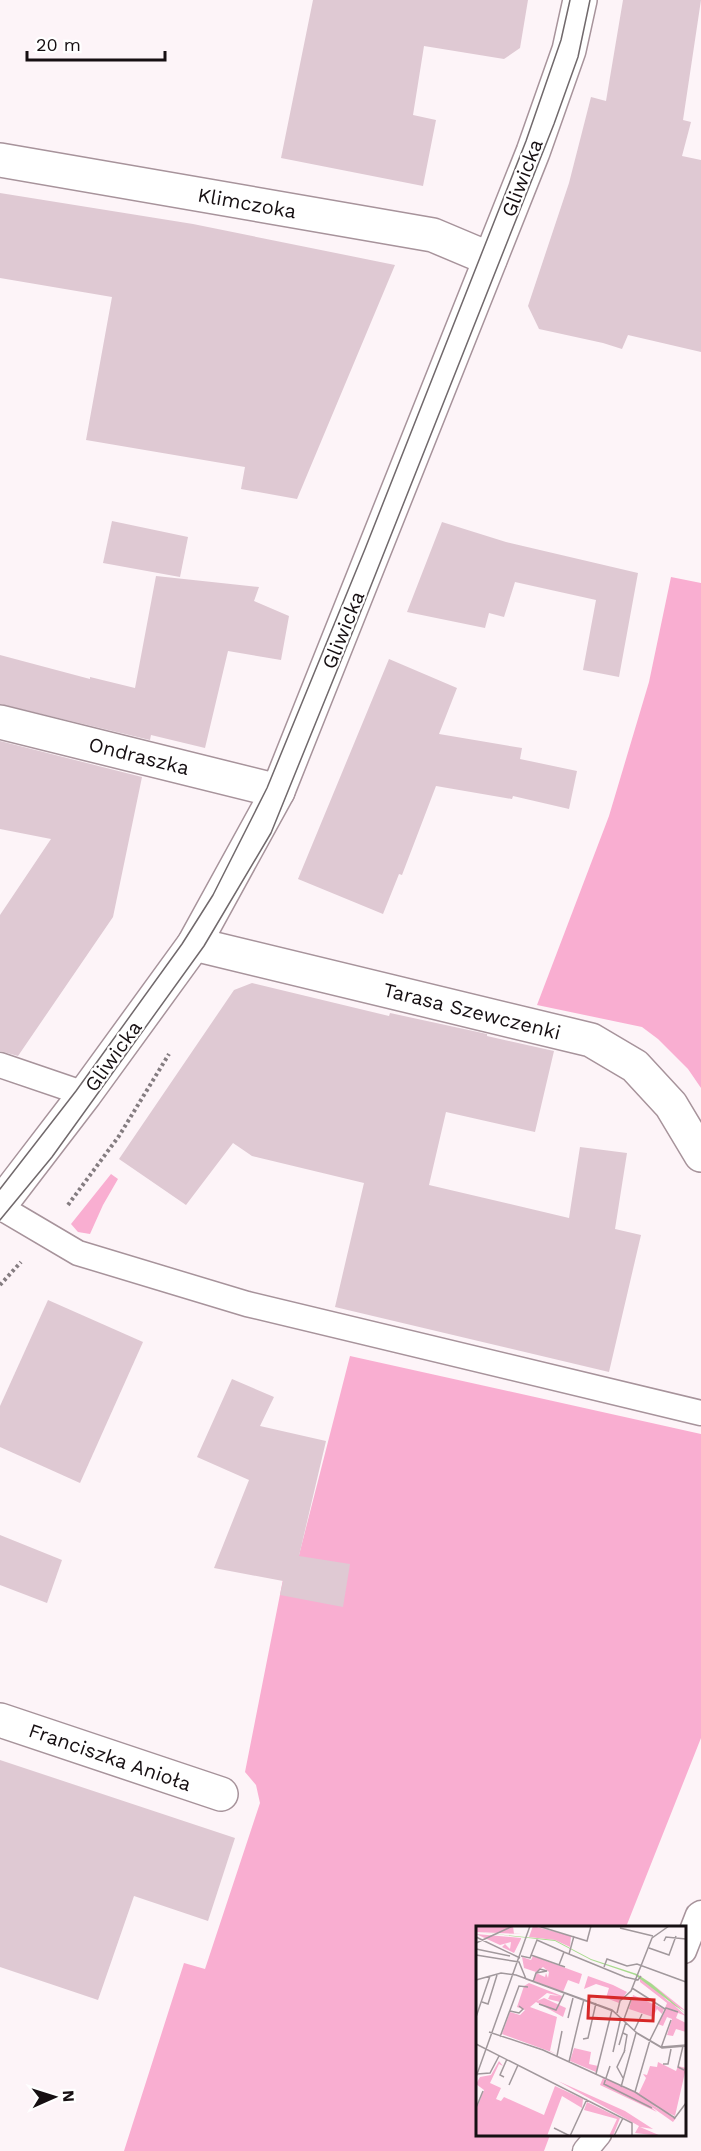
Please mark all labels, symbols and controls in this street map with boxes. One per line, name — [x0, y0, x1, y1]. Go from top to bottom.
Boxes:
scale bar — [27, 24, 165, 62]
text: 20 m — [36, 34, 81, 55]
street label: Gliwicka — [496, 136, 548, 220]
street label: Klimczoka — [196, 183, 298, 223]
street label: Gliwicka — [317, 588, 369, 672]
street label: Ondraszka — [86, 732, 192, 780]
street label: Tarasa Szewczenki — [381, 977, 563, 1045]
street label: Gliwicka — [79, 1016, 147, 1096]
street label: Franciszka Anioła — [26, 1718, 194, 1796]
inset map — [476, 1926, 686, 2136]
north arrow — [24, 2067, 84, 2127]
text: N — [59, 2090, 78, 2103]

